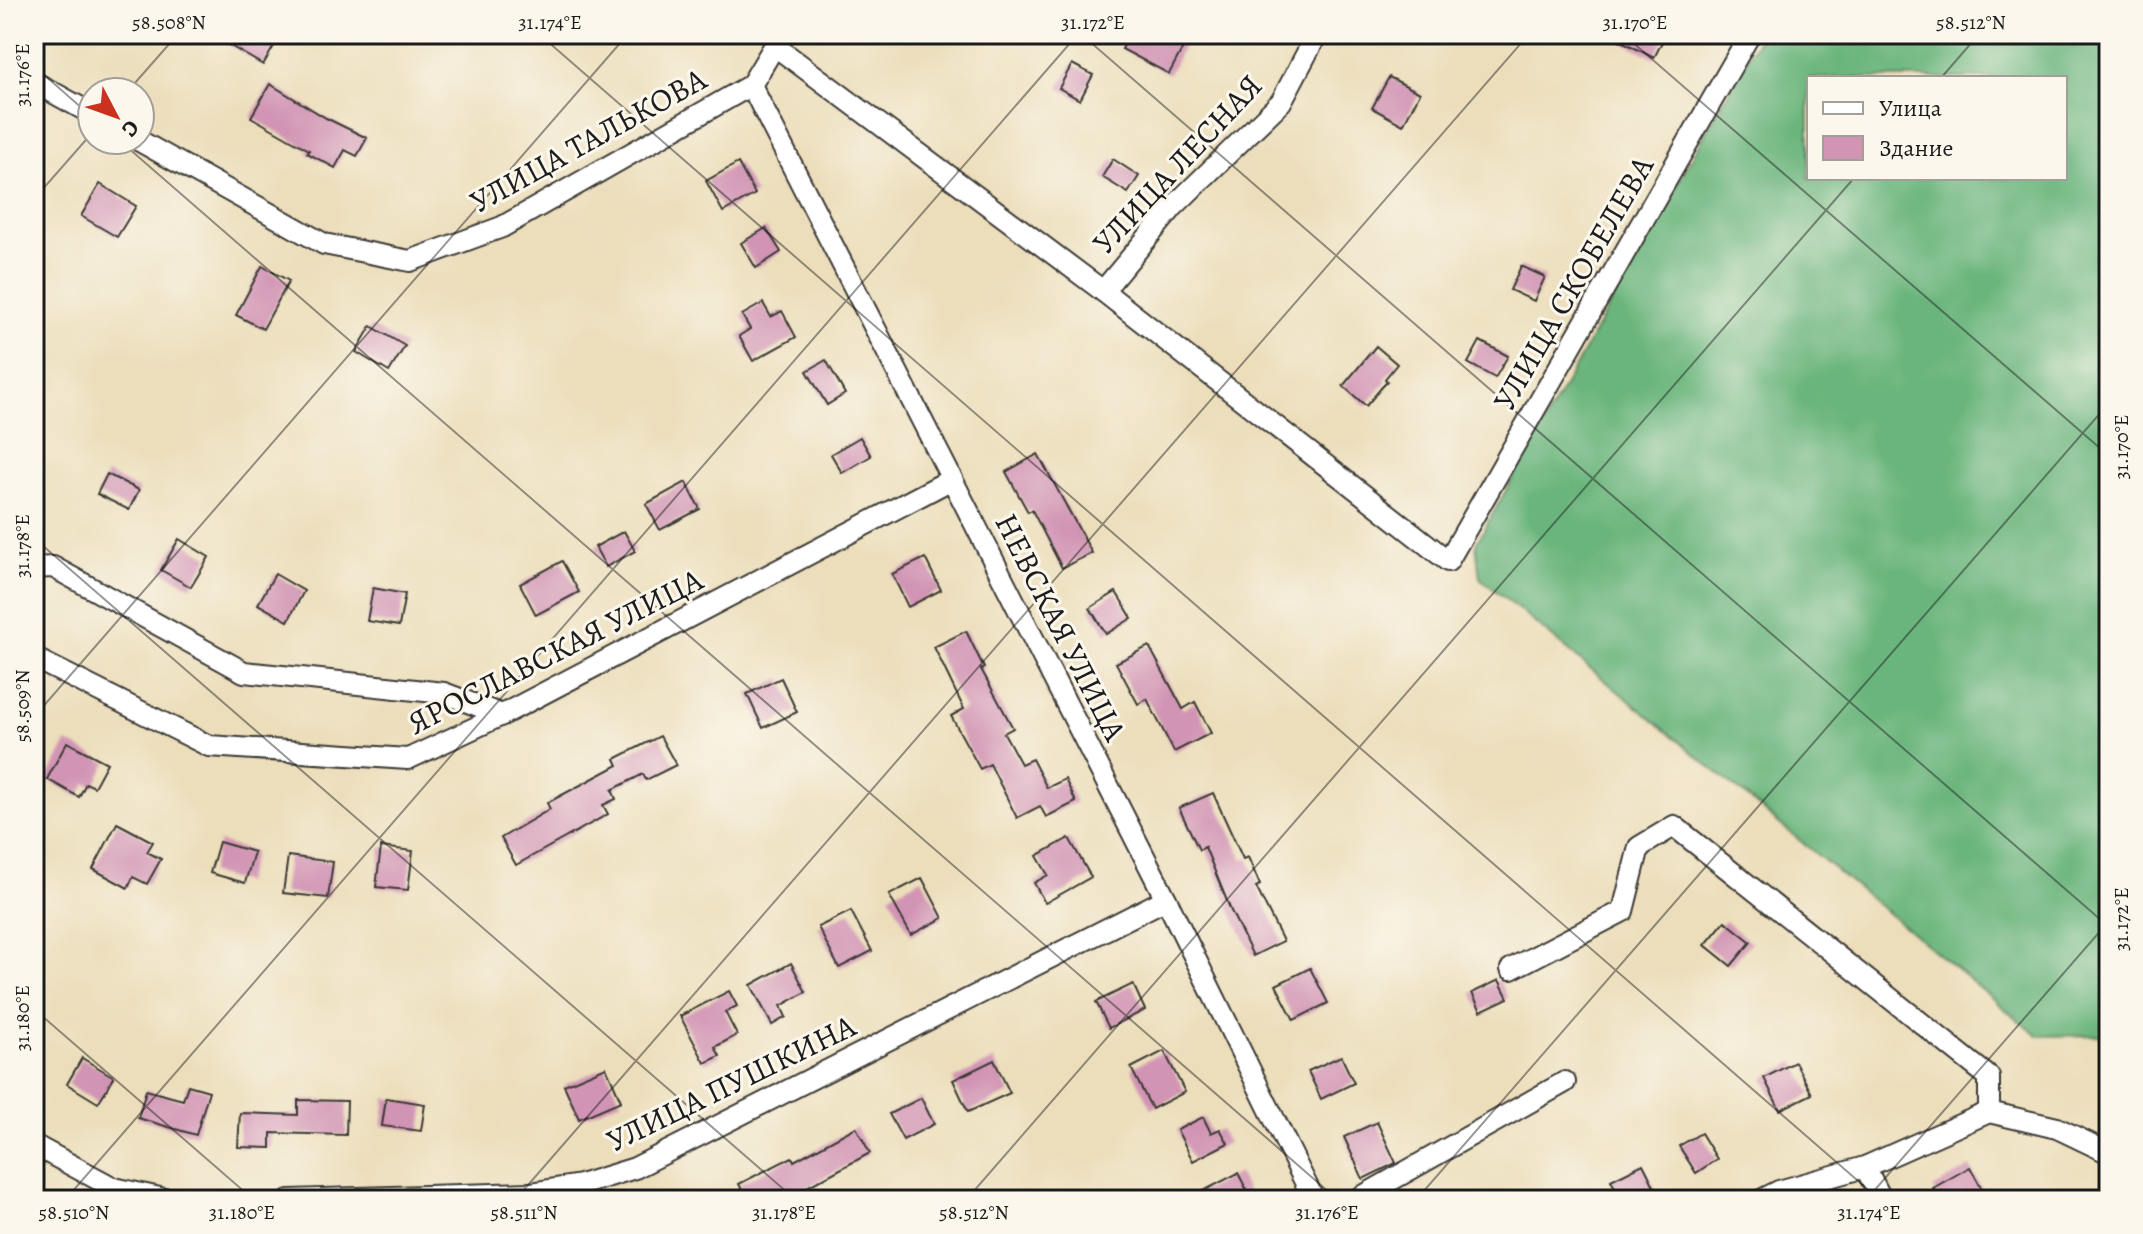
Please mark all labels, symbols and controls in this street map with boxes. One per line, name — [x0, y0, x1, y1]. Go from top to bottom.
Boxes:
text: 58.508°N — [132, 9, 206, 36]
text: 31.174°E — [518, 9, 582, 36]
text: 31.172°E — [1061, 9, 1125, 36]
text: 31.170°E — [1602, 9, 1668, 36]
text: 58.512°N — [1936, 9, 2006, 36]
text: 31.176°E — [9, 43, 36, 107]
street label: УЛИЦА ТАЛЬКОВА — [462, 56, 715, 223]
street label: УЛИЦА ЛЕСНАЯ — [1082, 64, 1272, 264]
north arrow — [76, 76, 156, 156]
legend — [1807, 76, 2067, 180]
text: Улица — [1879, 92, 1942, 124]
text: С — [115, 114, 146, 143]
text: Здание — [1879, 132, 1954, 164]
street label: УЛИЦА СКОБЕЛЕВА — [1482, 146, 1665, 418]
text: 31.170°E — [2108, 414, 2135, 480]
street label: НЕВСКАЯ УЛИЦА — [985, 505, 1138, 750]
text: 31.178°E — [9, 514, 36, 578]
street label: ЯРОСЛАВСКАЯ УЛИЦА — [400, 557, 711, 745]
text: 58.509°N — [9, 669, 36, 743]
text: 31.172°E — [2108, 887, 2135, 951]
text: 31.180°E — [9, 985, 36, 1051]
street label: УЛИЦА ПУШКИНА — [599, 1003, 864, 1162]
text: 58.510°N — [39, 1199, 109, 1226]
text: 31.180°E — [209, 1199, 275, 1226]
text: 58.511°N — [490, 1199, 558, 1226]
text: 31.178°E — [752, 1199, 816, 1226]
text: 58.512°N — [939, 1199, 1009, 1226]
text: 31.176°E — [1295, 1199, 1359, 1226]
text: 31.174°E — [1837, 1199, 1901, 1226]

